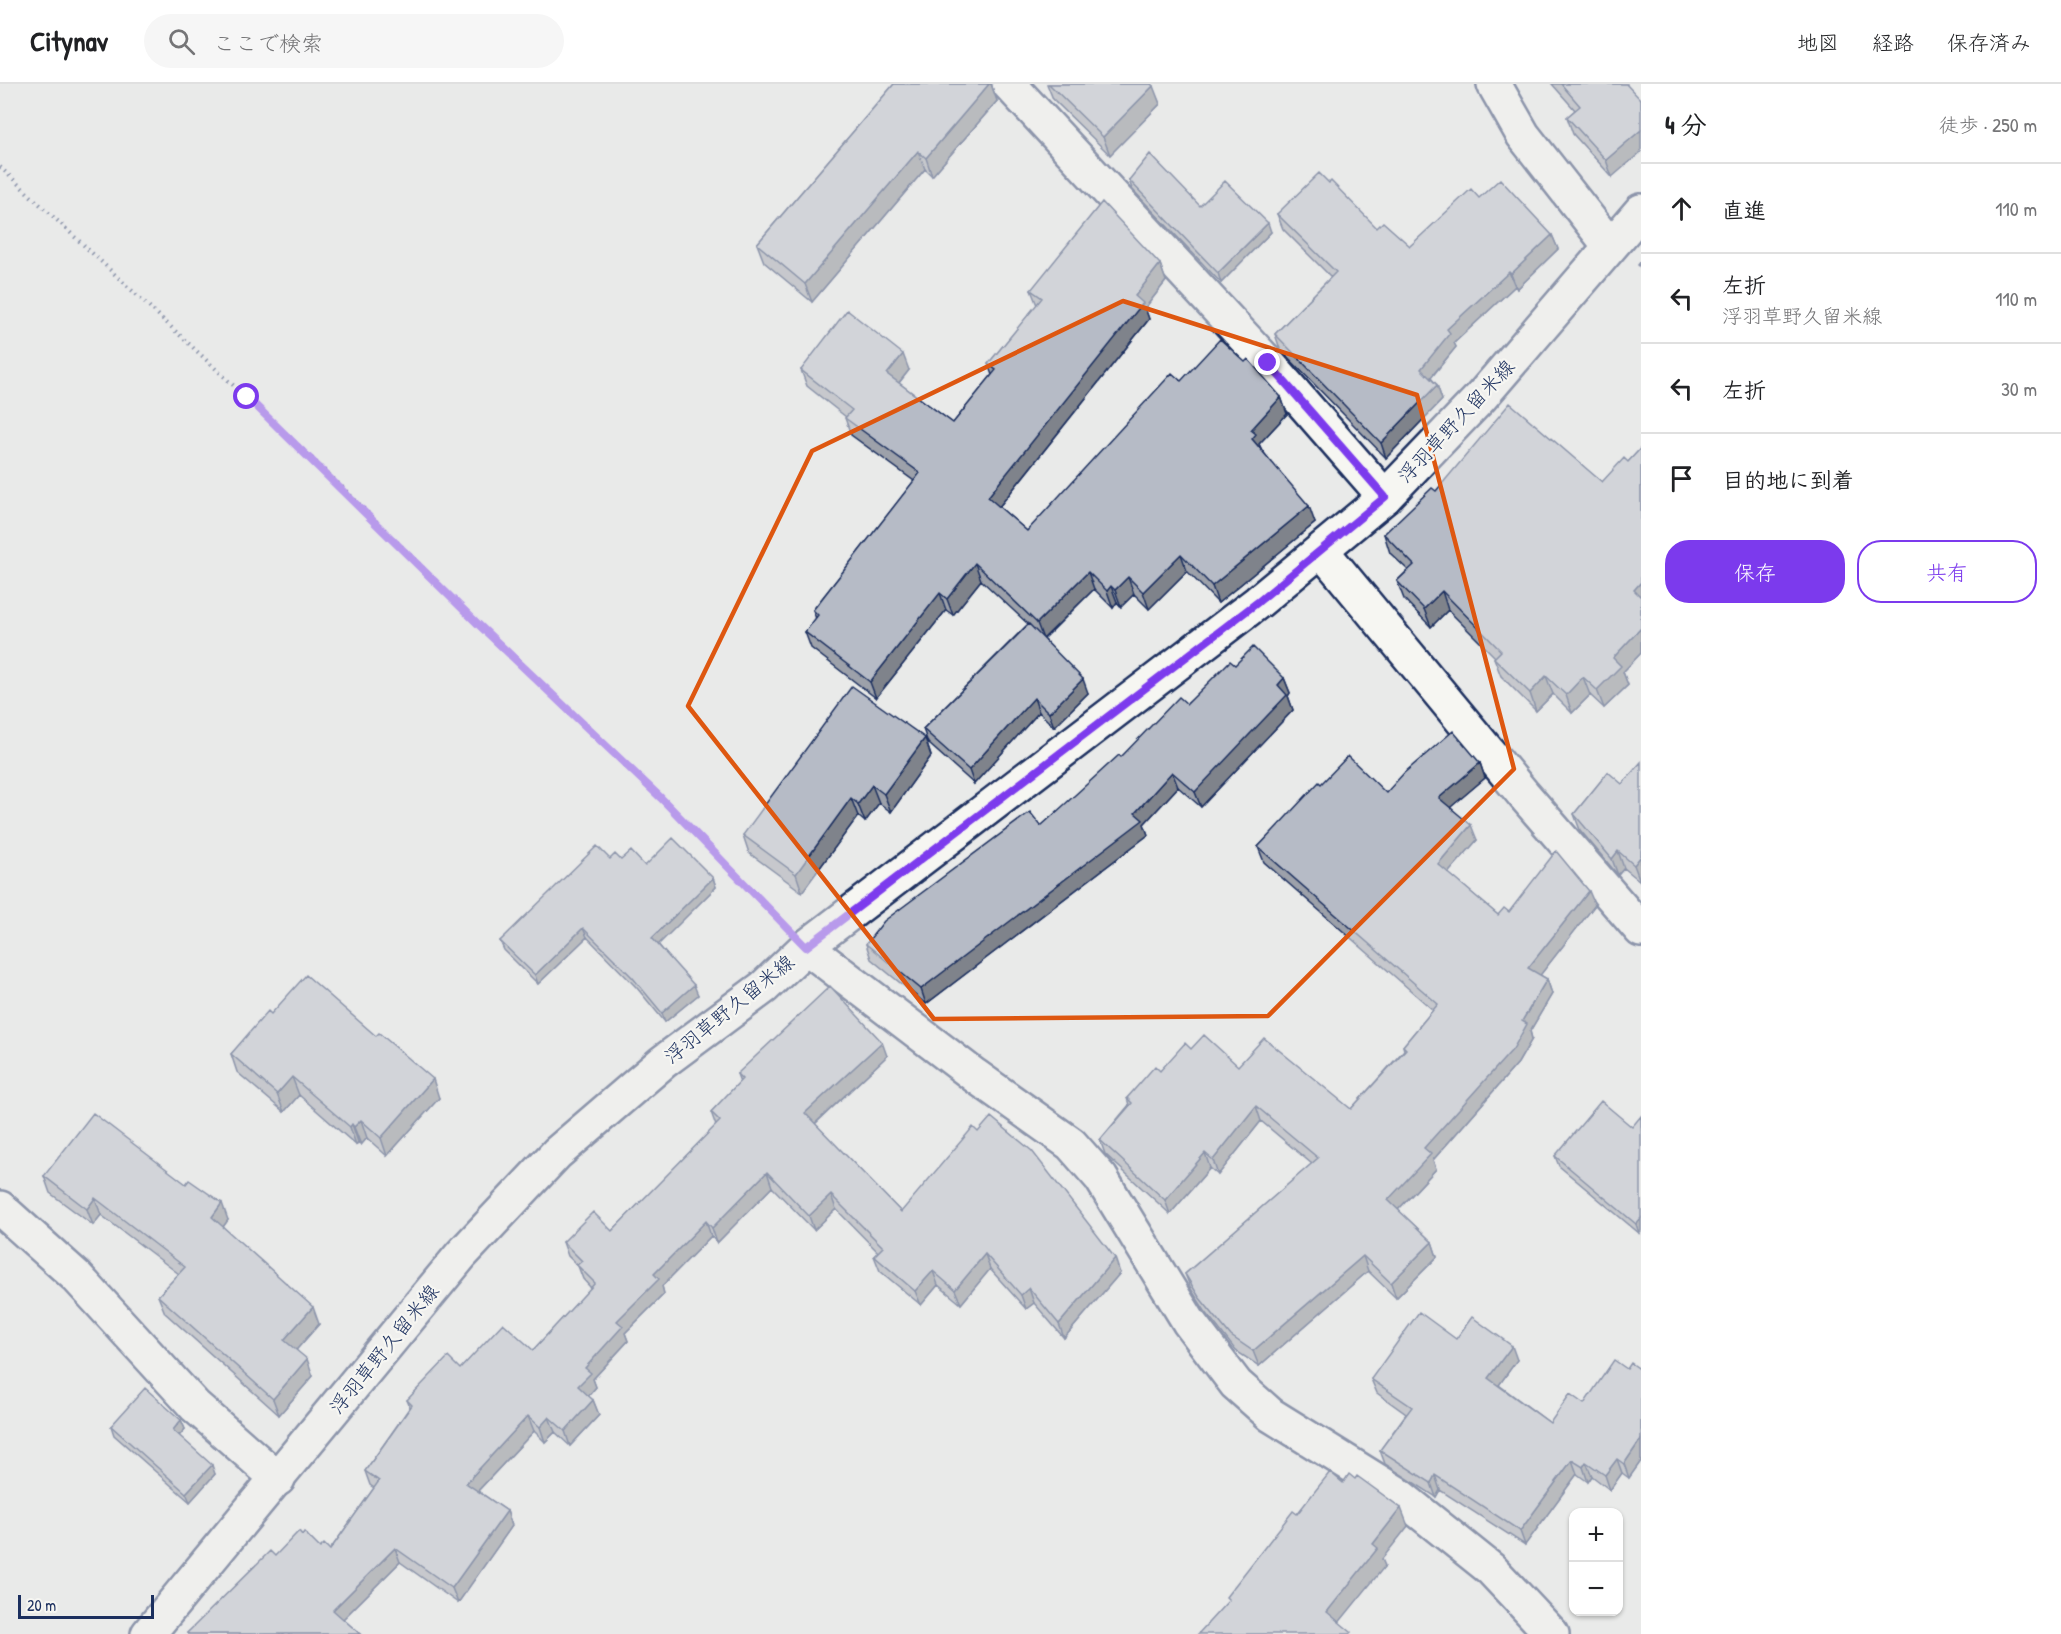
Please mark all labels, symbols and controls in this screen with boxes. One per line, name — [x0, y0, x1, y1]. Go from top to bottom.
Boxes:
search box — [144, 14, 564, 68]
text: Citynav — [30, 22, 108, 60]
icon: search — [165, 25, 198, 58]
text: ここで検索 — [213, 28, 323, 58]
text: 地図 — [1797, 28, 1839, 57]
text: 経路 — [1872, 28, 1914, 57]
text: 保存済み — [1947, 28, 2031, 57]
text: 4 分 — [1665, 107, 1707, 142]
text: 徒歩 · 250 m — [1939, 111, 2037, 138]
icon: ahead — [1665, 192, 1698, 225]
text: 直進 — [1722, 195, 1766, 225]
text: 110 m — [1995, 195, 2037, 222]
text: 左折 — [1722, 270, 1766, 300]
icon: left — [1665, 282, 1698, 315]
text: 110 m — [1995, 285, 2037, 312]
text: 浮羽草野久留米線 — [1722, 302, 1882, 329]
route end — [1254, 349, 1280, 375]
street label: 浮羽草野久留米線 — [1391, 353, 1520, 488]
icon: left — [1665, 372, 1698, 405]
text: 左折 — [1722, 375, 1766, 405]
text: 30 m — [2001, 375, 2037, 402]
route start — [233, 383, 259, 409]
icon: arrive — [1665, 462, 1698, 495]
text: 目的地に到着 — [1722, 465, 1854, 495]
button: 保存 — [1665, 540, 1845, 603]
button: 共有 — [1857, 540, 2037, 603]
street label: 浮羽草野久留米線 — [658, 948, 799, 1069]
street label: 浮羽草野久留米線 — [323, 1278, 444, 1419]
map controls — [1569, 1508, 1623, 1616]
button: + — [1569, 1508, 1623, 1562]
button: − — [1569, 1562, 1623, 1616]
scale bar — [18, 1592, 154, 1620]
text: 20 m — [27, 1594, 56, 1616]

